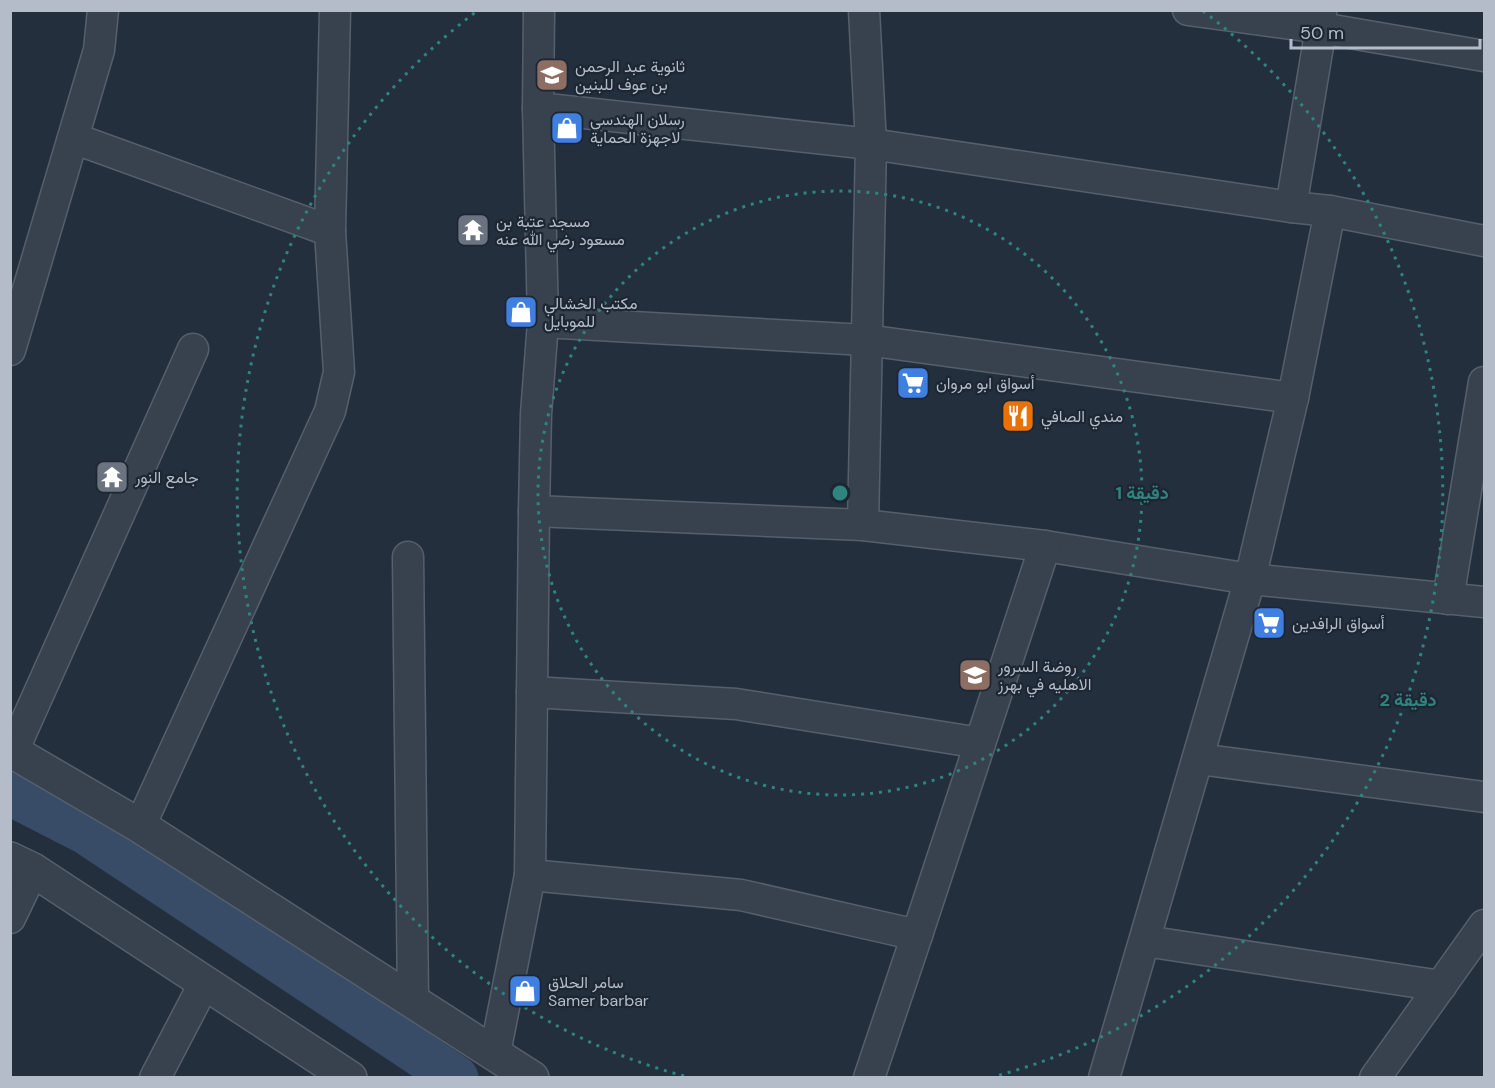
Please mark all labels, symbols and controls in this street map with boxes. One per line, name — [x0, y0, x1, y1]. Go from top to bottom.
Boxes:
scale bar — [1291, 12, 1480, 50]
text: 50 m — [1300, 21, 1344, 45]
place label: ثانوية عبد الرحمن بن عوف للبنين — [575, 56, 685, 95]
school or university icon: ثانوية عبد الرحمن بن عوف للبنين — [534, 57, 570, 93]
place label: رسلان الهندسي لاجهزة الحماية — [590, 109, 685, 148]
shop icon: رسلان الهندسي لاجهزة الحماية — [549, 110, 585, 146]
place label: مسجد عتبة بن مسعود رضي الله عنه — [496, 211, 625, 253]
temple icon: مسجد عتبة بن مسعود رضي الله عنه — [455, 212, 491, 248]
place label: مكتب الخشالي للموبايل — [544, 293, 637, 332]
shop icon: مكتب الخشالي للموبايل — [503, 294, 539, 330]
supermarket icon: أسواق ابو مروان — [895, 365, 931, 401]
place label: أسواق ابو مروان — [936, 373, 1035, 394]
restaurant icon: مندي الصافي — [1000, 398, 1036, 434]
place label: مندي الصافي — [1041, 406, 1123, 430]
temple icon: جامع النور — [94, 459, 130, 495]
place label: جامع النور — [134, 467, 199, 489]
text: 1 دقيقة — [1115, 481, 1169, 505]
centre of rings — [830, 483, 850, 503]
supermarket icon: أسواق الرافدين — [1251, 605, 1287, 641]
place label: أسواق الرافدين — [1292, 613, 1385, 634]
place label: روضة السرور الاهليه في بهرز — [997, 656, 1091, 698]
school or university icon: روضة السرور الاهليه في بهرز — [957, 657, 993, 693]
text: 2 دقيقة — [1379, 688, 1437, 712]
place label: سامر الحلاق Samer barbar — [548, 972, 649, 1011]
shop icon: سامر الحلاق Samer barbar — [507, 973, 543, 1009]

